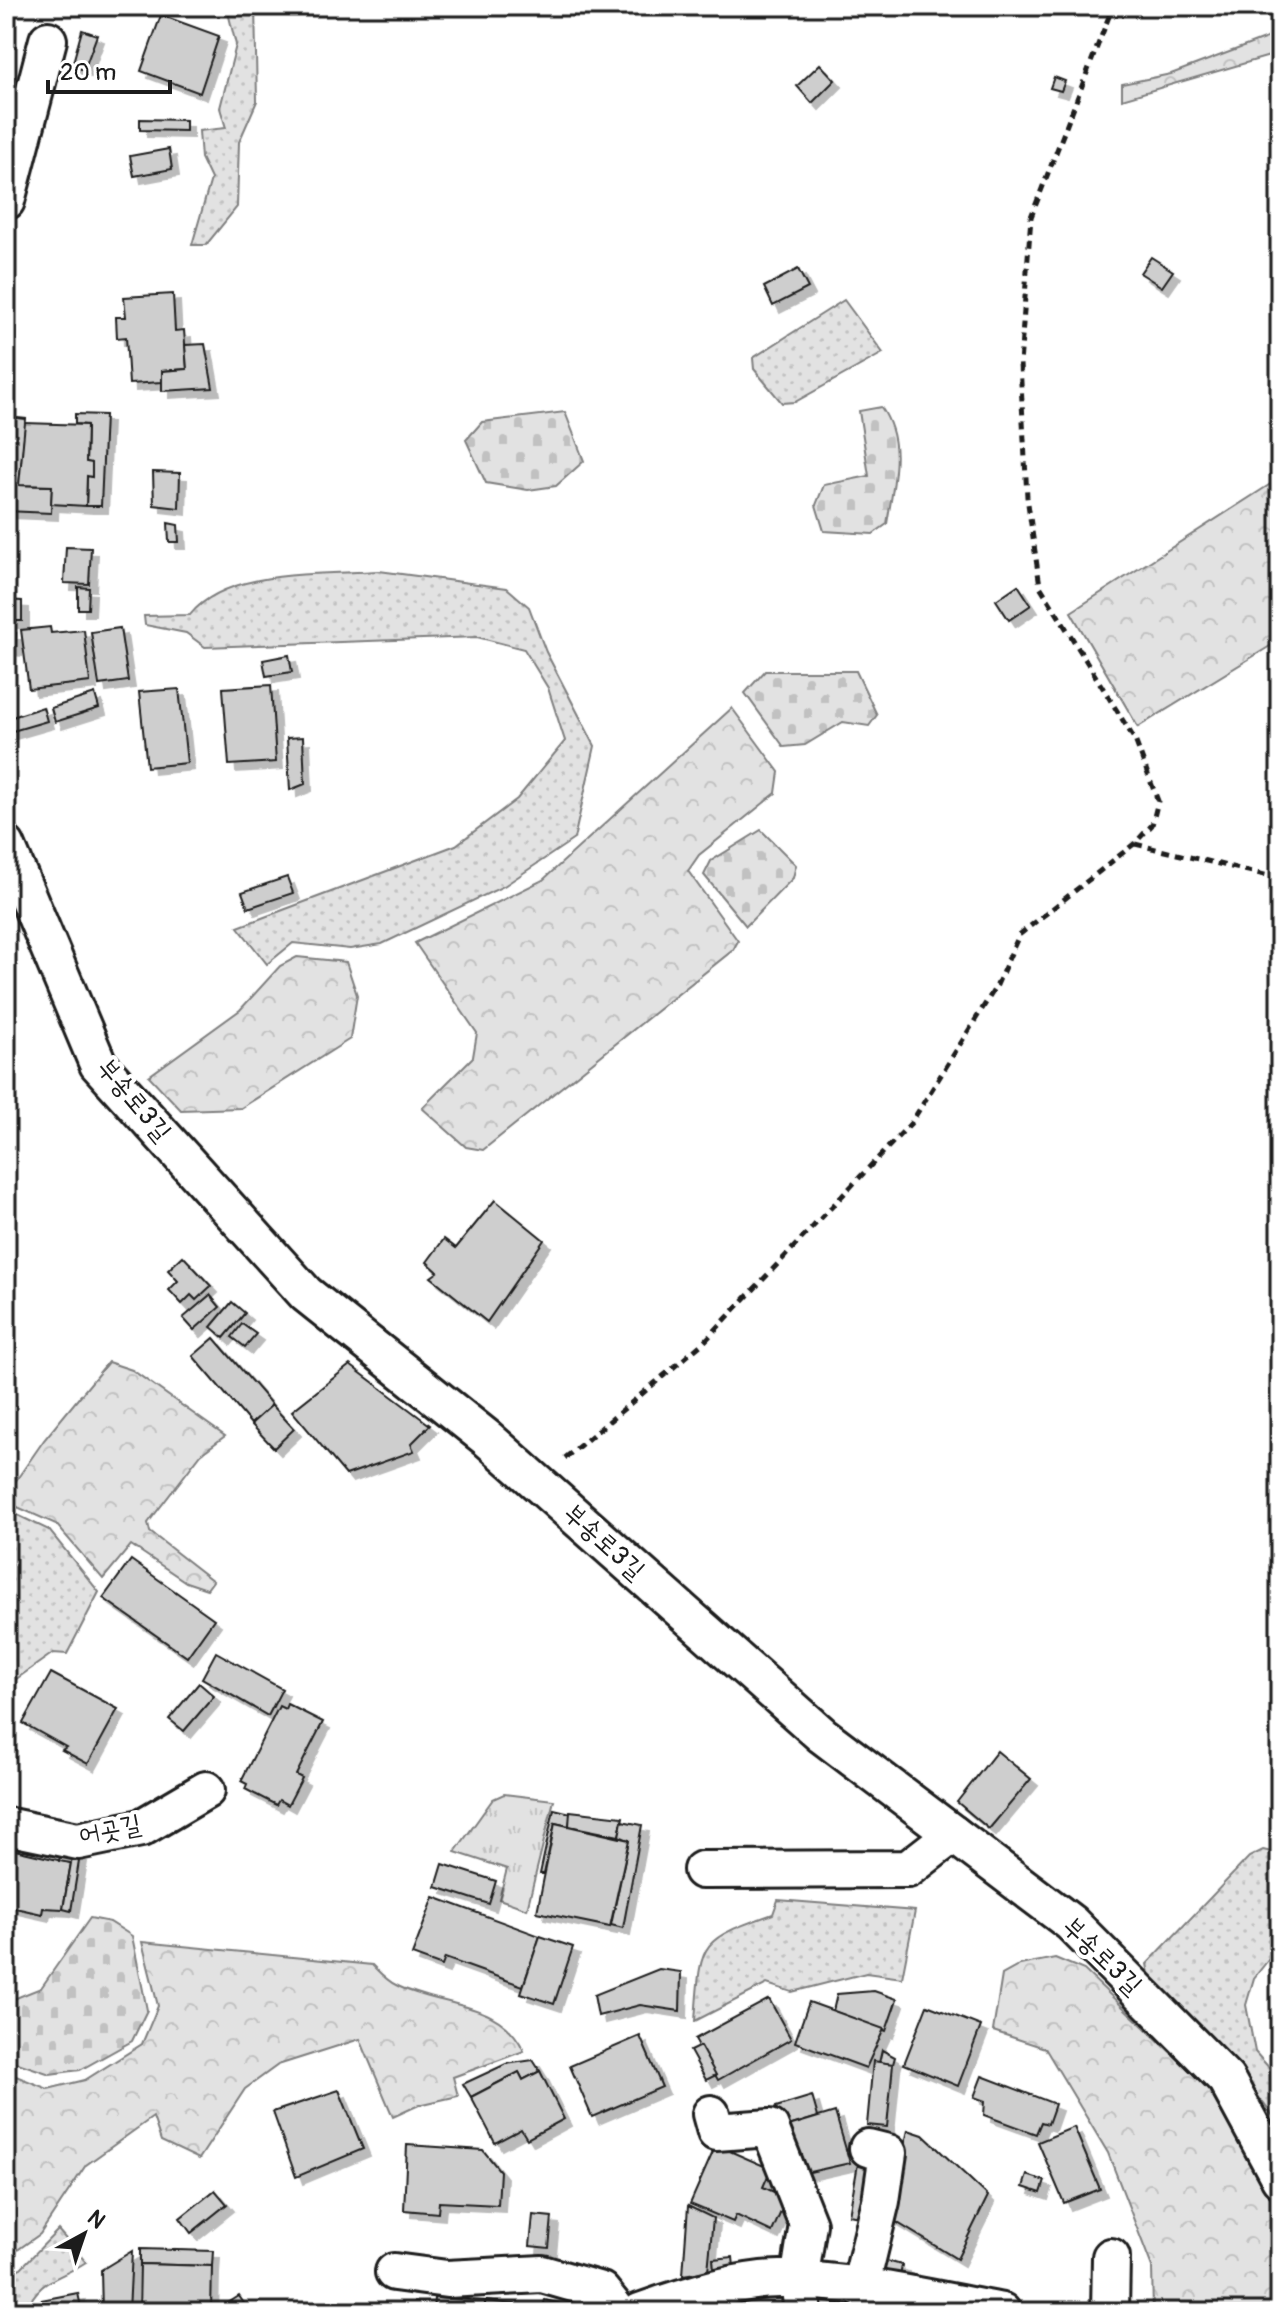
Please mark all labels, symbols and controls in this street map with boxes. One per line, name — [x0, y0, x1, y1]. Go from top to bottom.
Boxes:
scale bar — [48, 44, 170, 94]
text: 20 m — [60, 58, 116, 87]
street label: 부송로3길 — [90, 1052, 178, 1148]
street label: 부송로3길 — [557, 1497, 651, 1587]
street label: 어곳길 — [76, 1808, 144, 1852]
street label: 부송로3길 — [1056, 1910, 1148, 2002]
north arrow — [44, 2194, 124, 2274]
text: N — [82, 2204, 111, 2235]

